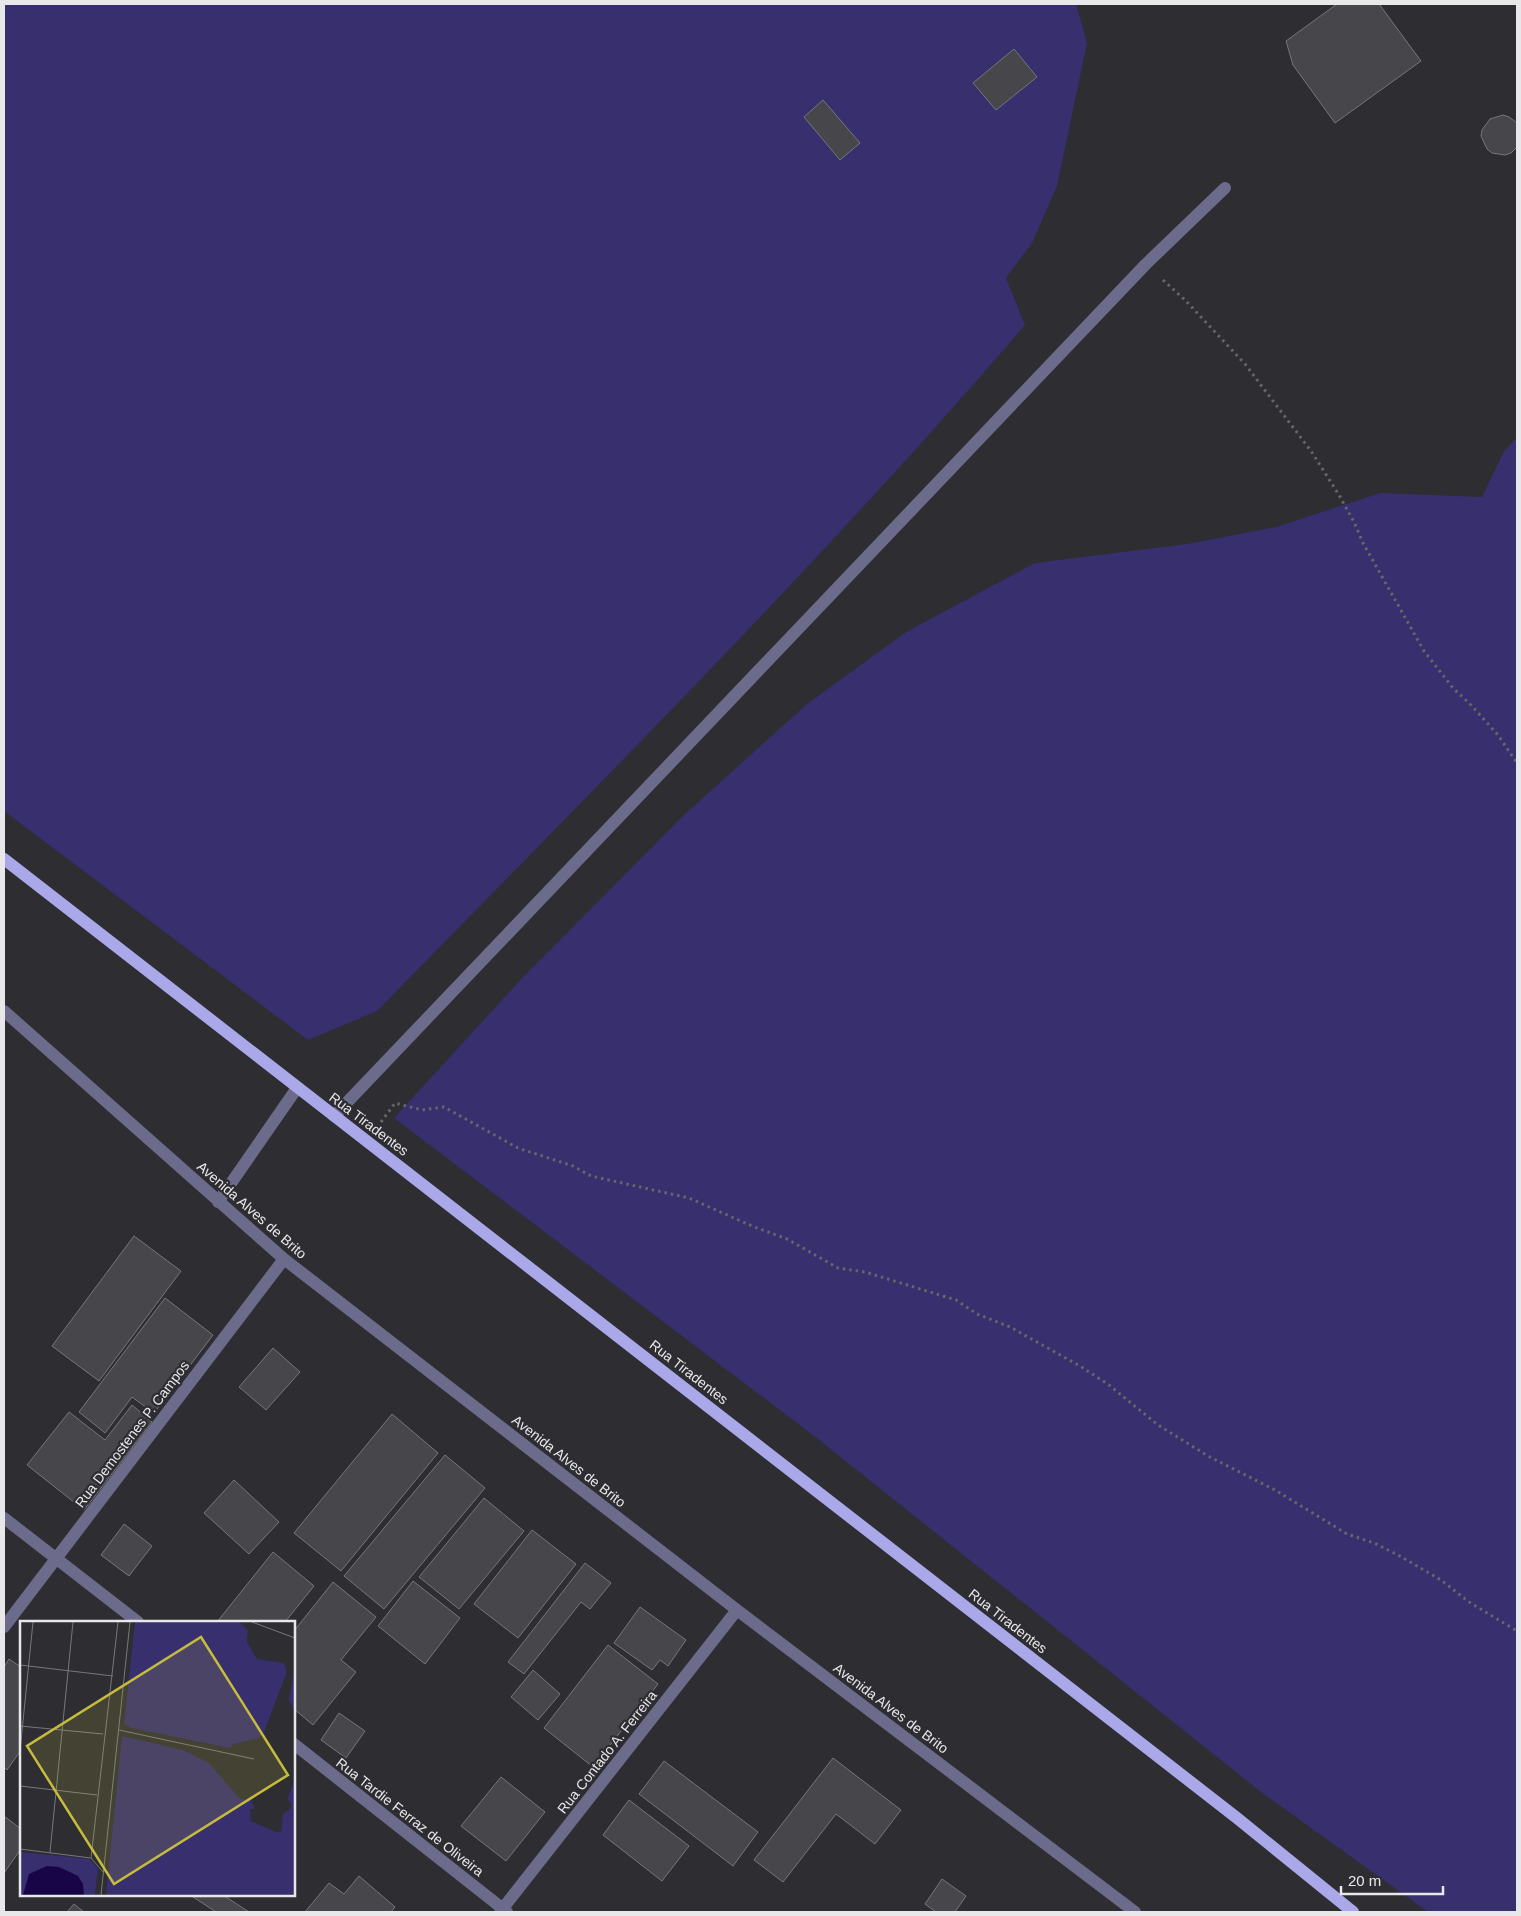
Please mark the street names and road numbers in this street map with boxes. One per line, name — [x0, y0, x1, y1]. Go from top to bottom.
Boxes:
street label: Rua Tiradentes — [326, 1089, 412, 1159]
street label: Avenida Alves de Brito — [194, 1158, 310, 1262]
street label: Rua Tiradentes — [647, 1336, 731, 1408]
street label: Rua Demostenes P. Campos — [72, 1358, 192, 1510]
street label: Avenida Alves de Brito — [509, 1412, 629, 1510]
street label: Rua Tiradentes — [966, 1585, 1050, 1657]
street label: Avenida Alves de Brito — [830, 1660, 952, 1757]
street label: Rua Contado A. Ferreira — [554, 1687, 660, 1817]
street label: Rua Tardie Ferraz de Oliveira — [333, 1754, 487, 1880]

